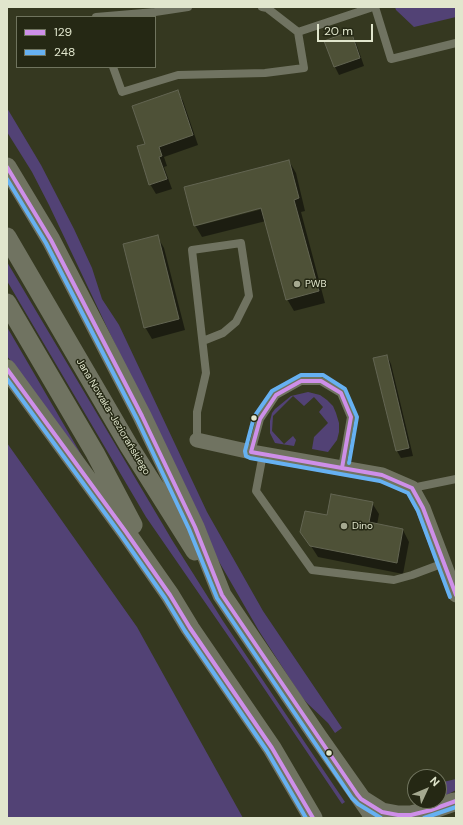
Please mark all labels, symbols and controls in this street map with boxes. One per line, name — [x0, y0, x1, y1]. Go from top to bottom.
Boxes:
legend — [16, 16, 156, 68]
scale bar — [319, 16, 375, 42]
text: 20 m — [324, 23, 353, 39]
text: 129 — [54, 24, 72, 40]
text: 248 — [54, 44, 75, 60]
place label: PWB — [305, 278, 327, 290]
marker: PWB — [292, 279, 302, 289]
street label: Jana Nowaka-Jeziorańskiego — [73, 357, 153, 477]
unlabelled marker — [249, 413, 259, 423]
place label: Dino — [352, 520, 373, 532]
marker: Dino — [339, 521, 349, 531]
unlabelled marker — [324, 748, 334, 758]
north arrow — [407, 769, 447, 809]
text: N — [427, 774, 443, 789]

